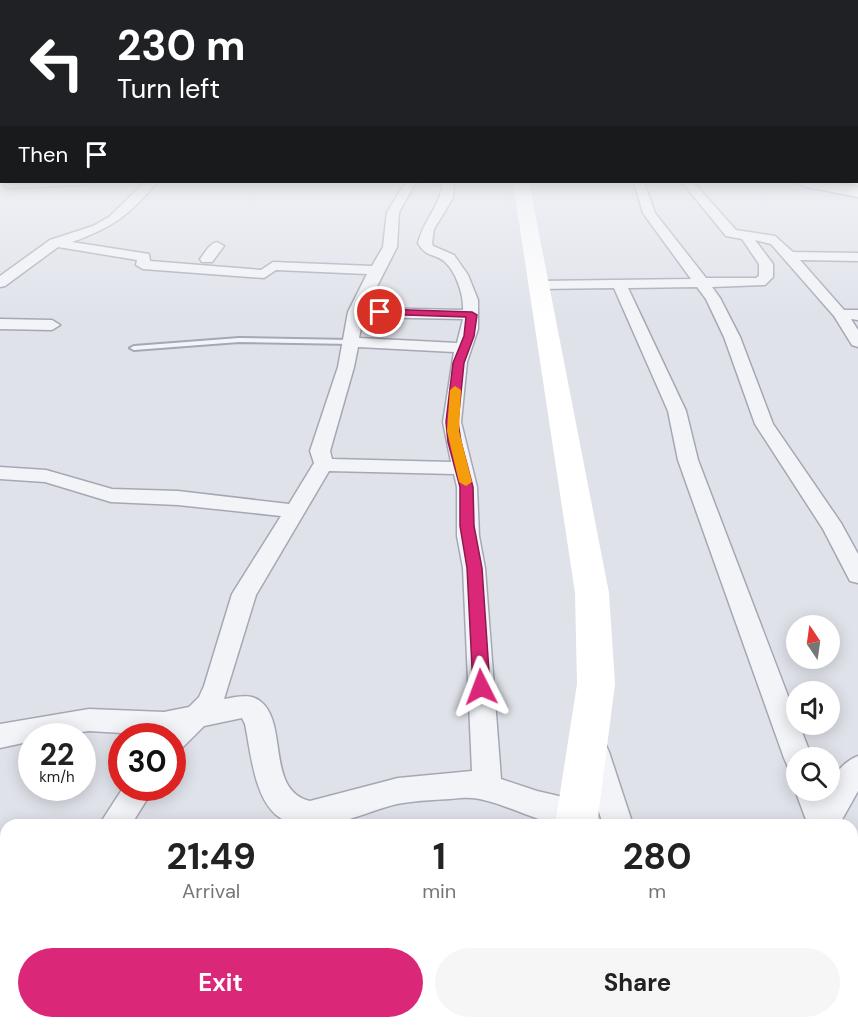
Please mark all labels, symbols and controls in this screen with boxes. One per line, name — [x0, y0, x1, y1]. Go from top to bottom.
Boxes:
text: 230 m — [117, 18, 246, 73]
icon: left — [18, 24, 96, 102]
text: Turn left — [117, 71, 220, 106]
icon: arrive — [80, 138, 113, 171]
text: Then — [18, 140, 68, 169]
pin — [354, 286, 405, 337]
icon: arrive — [363, 295, 396, 328]
north arrow — [786, 615, 840, 669]
map controls — [786, 615, 840, 801]
position arrow — [449, 655, 513, 719]
button: sound — [786, 681, 840, 735]
speed limit sign: 30 — [108, 723, 186, 801]
text: 22 — [40, 735, 74, 774]
button: search — [786, 747, 840, 801]
text: km/h — [39, 767, 75, 787]
text: 21:49 — [166, 833, 256, 880]
text: 1 — [433, 833, 446, 880]
text: 280 — [623, 833, 692, 880]
text: Arrival — [182, 878, 240, 904]
text: min — [422, 878, 456, 904]
text: m — [648, 878, 666, 904]
button: Exit — [18, 948, 423, 1017]
button: Share — [435, 948, 840, 1017]

